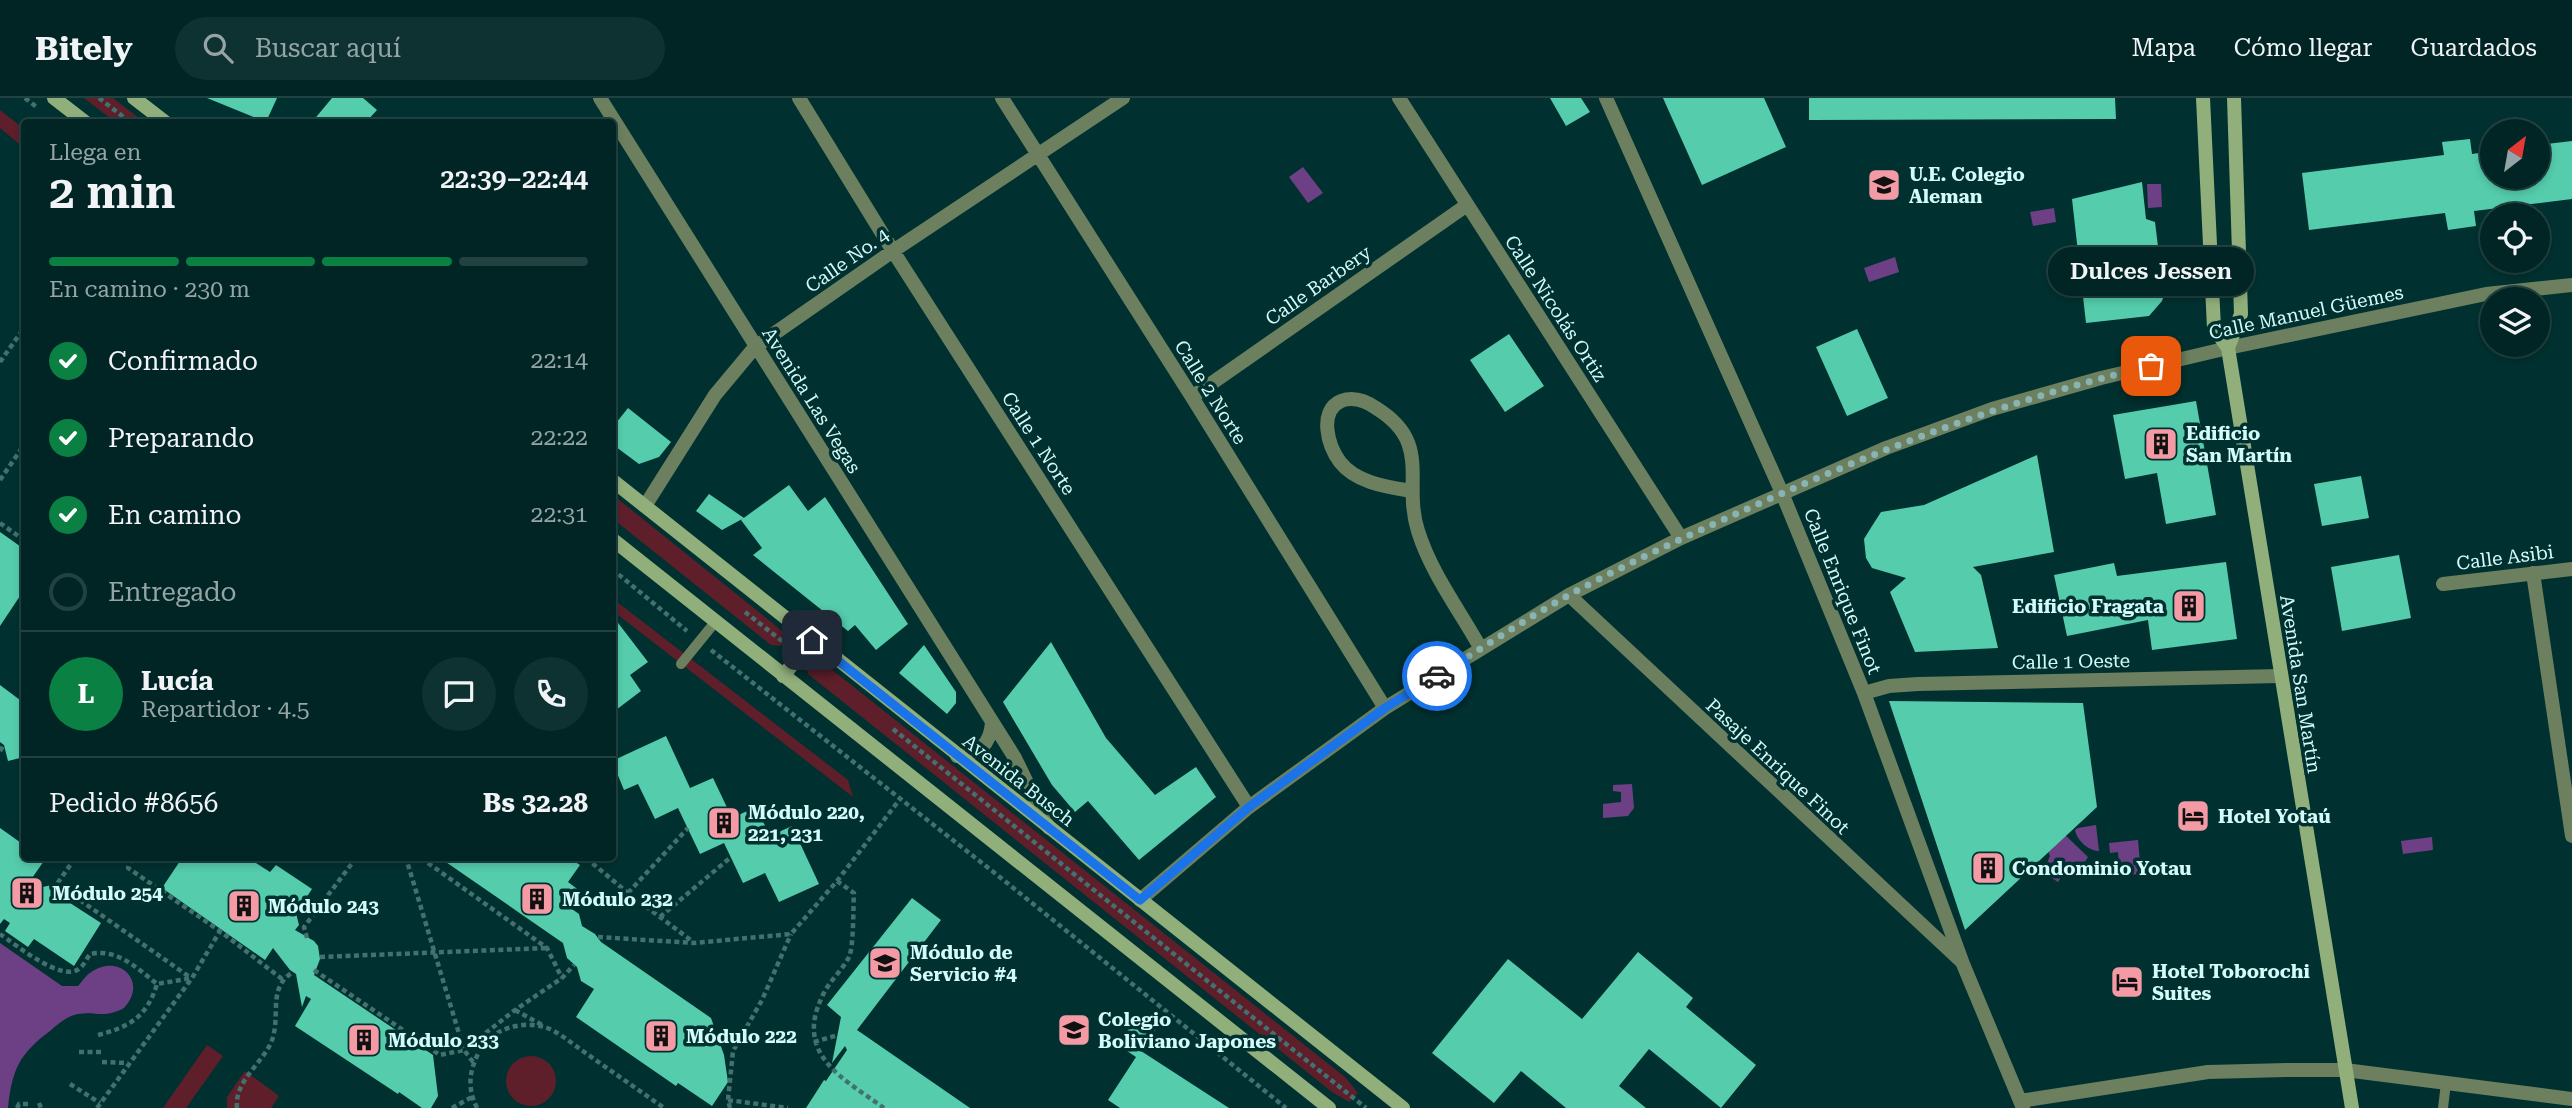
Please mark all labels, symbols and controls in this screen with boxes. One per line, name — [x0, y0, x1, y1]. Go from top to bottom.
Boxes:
search box — [175, 17, 665, 80]
text: Bitely — [35, 29, 133, 68]
icon: search — [199, 29, 237, 67]
text: Buscar aquí — [255, 33, 401, 63]
text: Mapa — [2132, 34, 2196, 62]
text: Cómo llegar — [2234, 34, 2372, 62]
text: Guardados — [2410, 34, 2537, 62]
north arrow — [2480, 119, 2550, 189]
map controls — [2480, 119, 2550, 357]
text: Llega en — [49, 139, 141, 166]
place label: U.E. Colegio Aleman — [1909, 163, 2025, 208]
text: 22:39–22:44 — [440, 164, 588, 194]
text: 2 min — [49, 165, 176, 219]
school or university icon: U.E. Colegio Aleman — [1865, 166, 1903, 204]
button: locate — [2480, 203, 2550, 273]
street label: Calle No. 4 — [801, 223, 894, 298]
street label: Calle Nicolás Ortiz — [1500, 231, 1611, 386]
street label: Calle Barbery — [1261, 240, 1376, 330]
callout: Dulces Jessen — [2048, 247, 2254, 296]
text: Dulces Jessen — [2070, 258, 2232, 285]
text: En camino · 230 m — [49, 276, 250, 303]
street label: Calle Manuel Güemes — [2207, 281, 2405, 344]
button: layers — [2480, 287, 2550, 357]
street label: Avenida Las Vegas — [757, 323, 866, 478]
street label: Calle 2 Norte — [1169, 336, 1252, 449]
pin — [2121, 336, 2181, 396]
icon: check — [49, 342, 87, 380]
text: Confirmado — [108, 346, 258, 376]
text: 22:14 — [531, 347, 588, 374]
icon: bag — [2132, 347, 2170, 385]
street label: Calle 1 Norte — [997, 387, 1080, 499]
icon: check — [49, 419, 87, 457]
place label: Edificio San Martín — [2186, 422, 2292, 467]
text: Preparando — [108, 423, 254, 453]
text: 22:22 — [531, 424, 588, 451]
building icon: Edificio San Martín — [2142, 425, 2180, 463]
icon: check — [49, 496, 87, 534]
text: En camino — [108, 500, 241, 530]
text: 22:31 — [531, 501, 588, 528]
street label: Calle Enrique Finot — [1799, 505, 1886, 677]
street label: Calle Asibi — [2455, 540, 2555, 575]
text: Entregado — [108, 577, 237, 607]
building icon: Edificio Fragata — [2170, 587, 2208, 625]
street label: Avenida San Martín — [2275, 593, 2326, 775]
place label: Edificio Fragata — [2012, 595, 2164, 618]
pin — [782, 610, 842, 670]
icon: home — [793, 621, 831, 659]
courier — [1402, 641, 1472, 711]
street label: Calle 1 Oeste — [2012, 649, 2130, 674]
button: chat — [422, 657, 496, 731]
button: phone — [514, 657, 588, 731]
icon: car — [1418, 657, 1456, 695]
text: Lucía — [141, 666, 214, 696]
text: L — [78, 679, 94, 709]
street label: Pasaje Enrique Finot — [1701, 694, 1854, 839]
text: Repartidor · 4.5 — [141, 696, 310, 723]
street label: Avenida Busch — [958, 730, 1079, 831]
text: Pedido #8656 — [49, 788, 218, 818]
text: Bs 32.28 — [483, 788, 588, 818]
hotel icon: Hotel Yotaú — [2174, 797, 2212, 835]
place label: Módulo 220, 221, 231 — [748, 801, 865, 846]
building icon: Módulo 220, 221, 231 — [705, 804, 743, 842]
place label: Hotel Yotaú — [2218, 805, 2331, 828]
building icon: Condominio Yotau — [1969, 849, 2007, 887]
place label: Condominio Yotau — [2012, 857, 2192, 880]
building icon: Módulo 254 — [8, 874, 46, 912]
building icon: Módulo 232 — [518, 880, 556, 918]
place label: Módulo 254 — [52, 882, 163, 905]
building icon: Módulo 243 — [225, 887, 263, 925]
place label: Módulo 232 — [562, 888, 673, 911]
place label: Módulo 243 — [268, 895, 379, 918]
place label: Módulo de Servicio #4 — [910, 941, 1017, 986]
school or university icon: Módulo de Servicio #4 — [866, 944, 904, 982]
place label: Hotel Toborochi Suites — [2152, 960, 2310, 1005]
hotel icon: Hotel Toborochi Suites — [2108, 963, 2146, 1001]
place label: Colegio Boliviano Japones — [1098, 1008, 1276, 1053]
school or university icon: Colegio Boliviano Japones — [1055, 1011, 1093, 1049]
building icon: Módulo 222 — [642, 1017, 680, 1055]
building icon: Módulo 233 — [345, 1021, 383, 1059]
place label: Módulo 222 — [686, 1025, 797, 1048]
place label: Módulo 233 — [388, 1029, 499, 1052]

